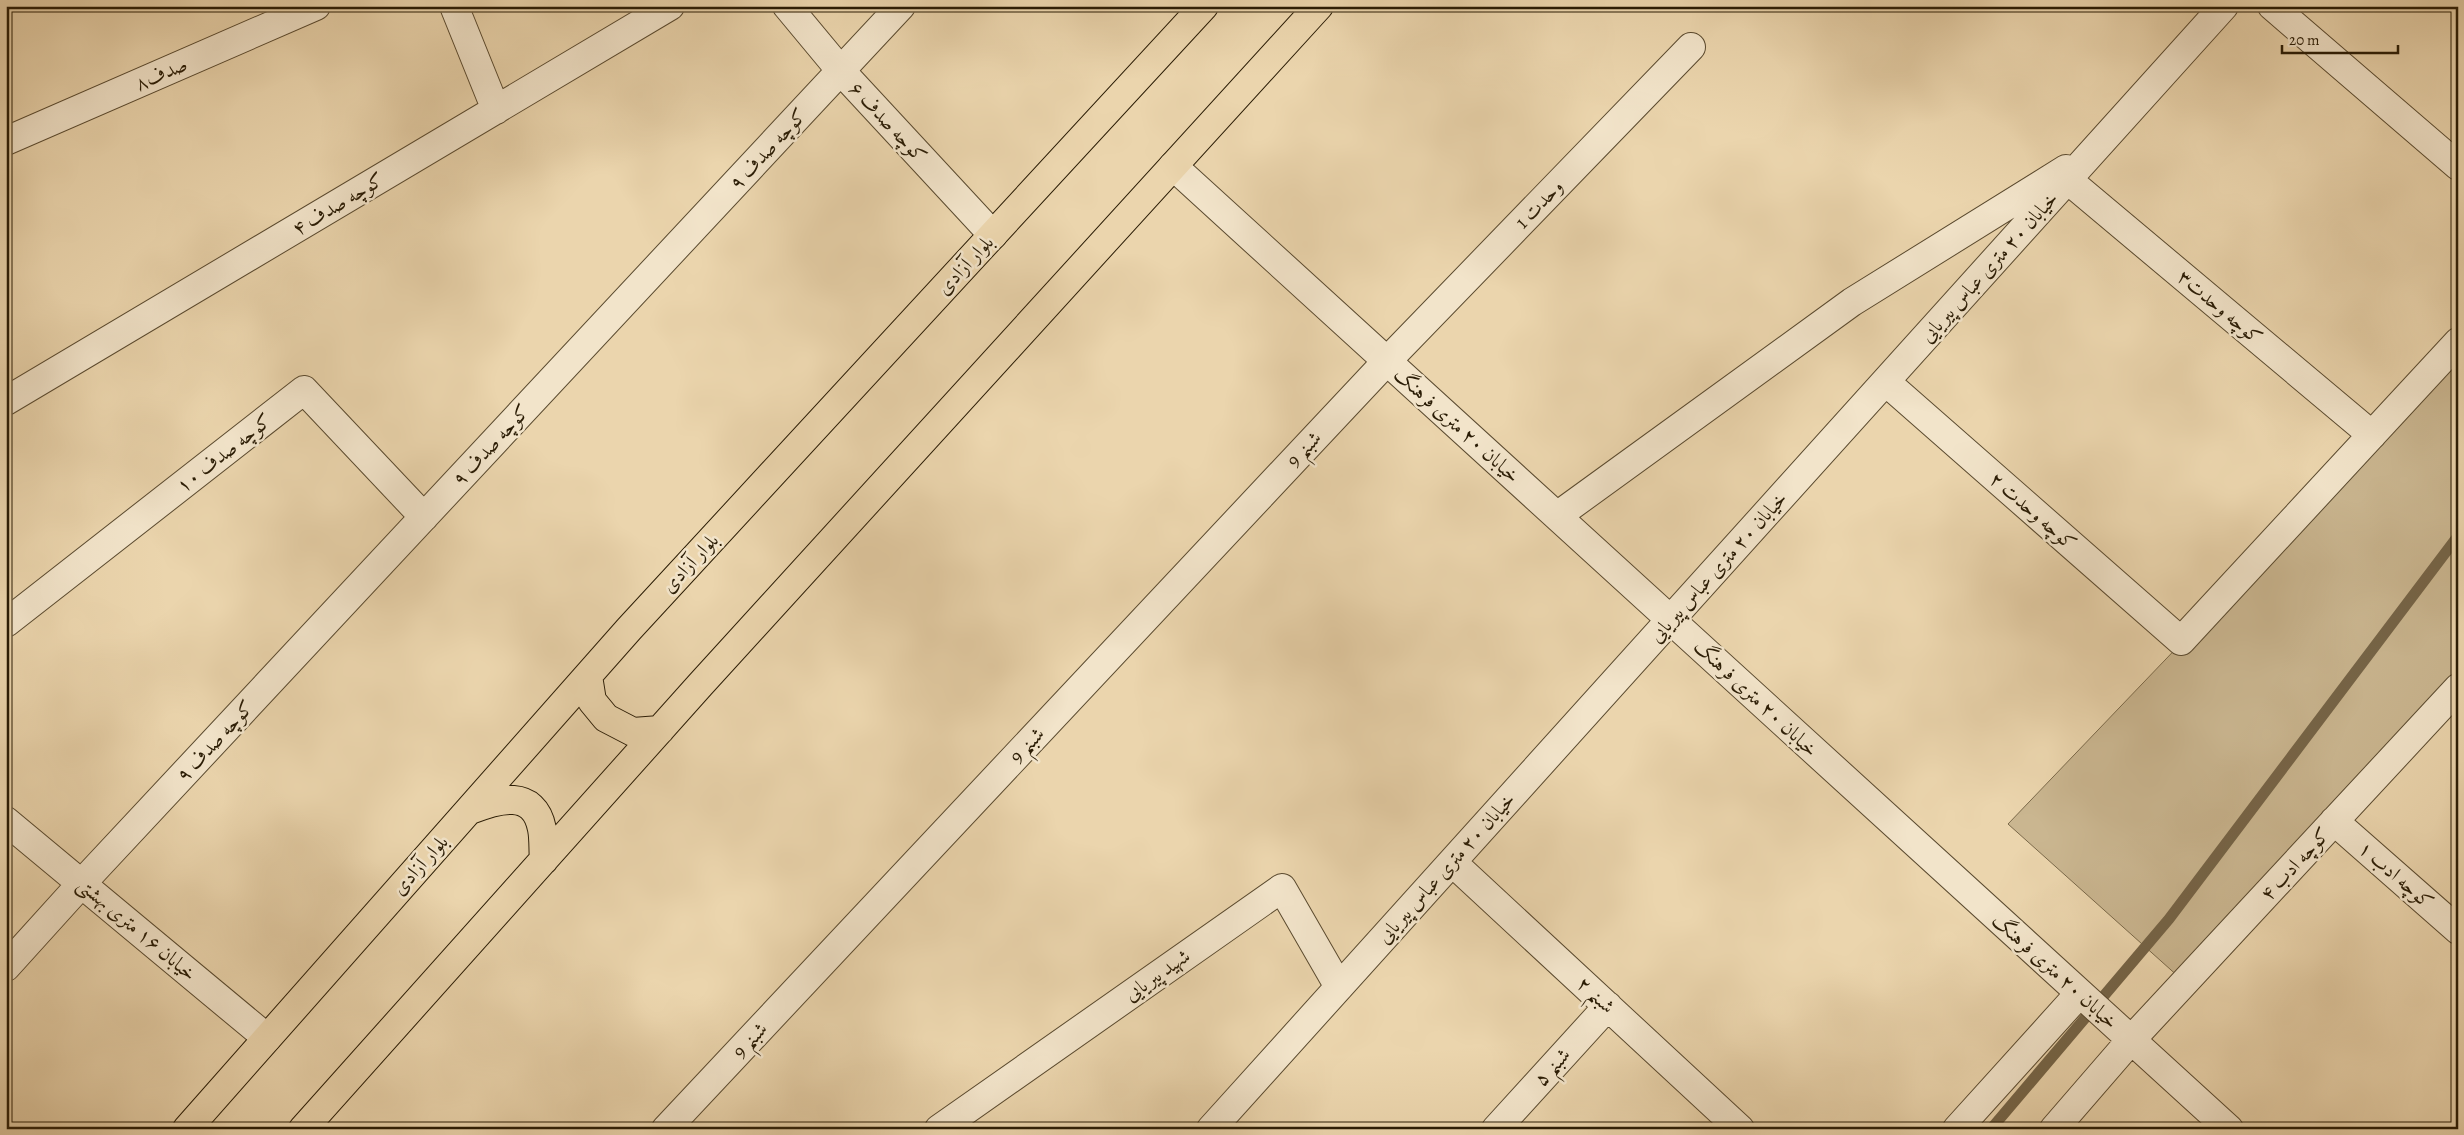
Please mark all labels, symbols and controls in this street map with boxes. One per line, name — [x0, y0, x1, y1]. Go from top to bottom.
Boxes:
scale bar — [2282, 22, 2398, 54]
text: 20 m — [2289, 30, 2320, 50]
street label: صدف۸ — [131, 51, 191, 97]
street label: کوچه صدف ۶ — [843, 75, 933, 169]
street label: کوچه صدف ۹ — [723, 102, 813, 196]
street label: کوچه صدف ۴ — [287, 166, 389, 242]
street label: وحدت 1 — [1509, 173, 1569, 235]
street label: خیابان ۲۰ متری عباس پیریایی — [1914, 186, 2065, 349]
street label: بلوار آزادی — [930, 229, 1000, 301]
street label: کوچه وحدت۳ — [2172, 263, 2268, 351]
street label: خیابان ۲۰ متری فرهنگ — [1388, 361, 1526, 489]
street label: کوچه صدف ۹ — [446, 398, 536, 492]
street label: کوچه صدف ۱۰ — [171, 407, 277, 499]
street label: شبنم 9 — [1280, 425, 1332, 477]
street label: کوچه وحدت ۲ — [1984, 466, 2082, 556]
street label: خیابان ۲۰ متری عباس پیریایی — [1643, 486, 1794, 649]
street label: بلوار آزادی — [655, 527, 725, 599]
street label: خیابان ۲۰ متری فرهنگ — [1688, 633, 1824, 763]
street label: کوچه صدف ۹ — [170, 694, 260, 788]
street label: شبنم 9 — [1003, 721, 1055, 773]
street label: خیابان ۲۰ متری عباس پیریایی — [1371, 787, 1522, 950]
street label: کوچه ادب ۴ — [2254, 821, 2336, 907]
street label: بلوار آزادی — [386, 829, 454, 901]
street label: کوچه ادب ۱ — [2353, 835, 2439, 915]
street label: خیابان ۱۶ متری بهشتی — [71, 871, 202, 988]
street label: خیابان ۲۰ متری فرهنگ — [1986, 907, 2124, 1035]
street label: شهید پیریایی — [1119, 943, 1196, 1008]
street label: شبنم ۲ — [1567, 970, 1621, 1024]
street label: شبنم 9 — [726, 1016, 778, 1068]
street label: شبنم ۵ — [1528, 1042, 1581, 1096]

